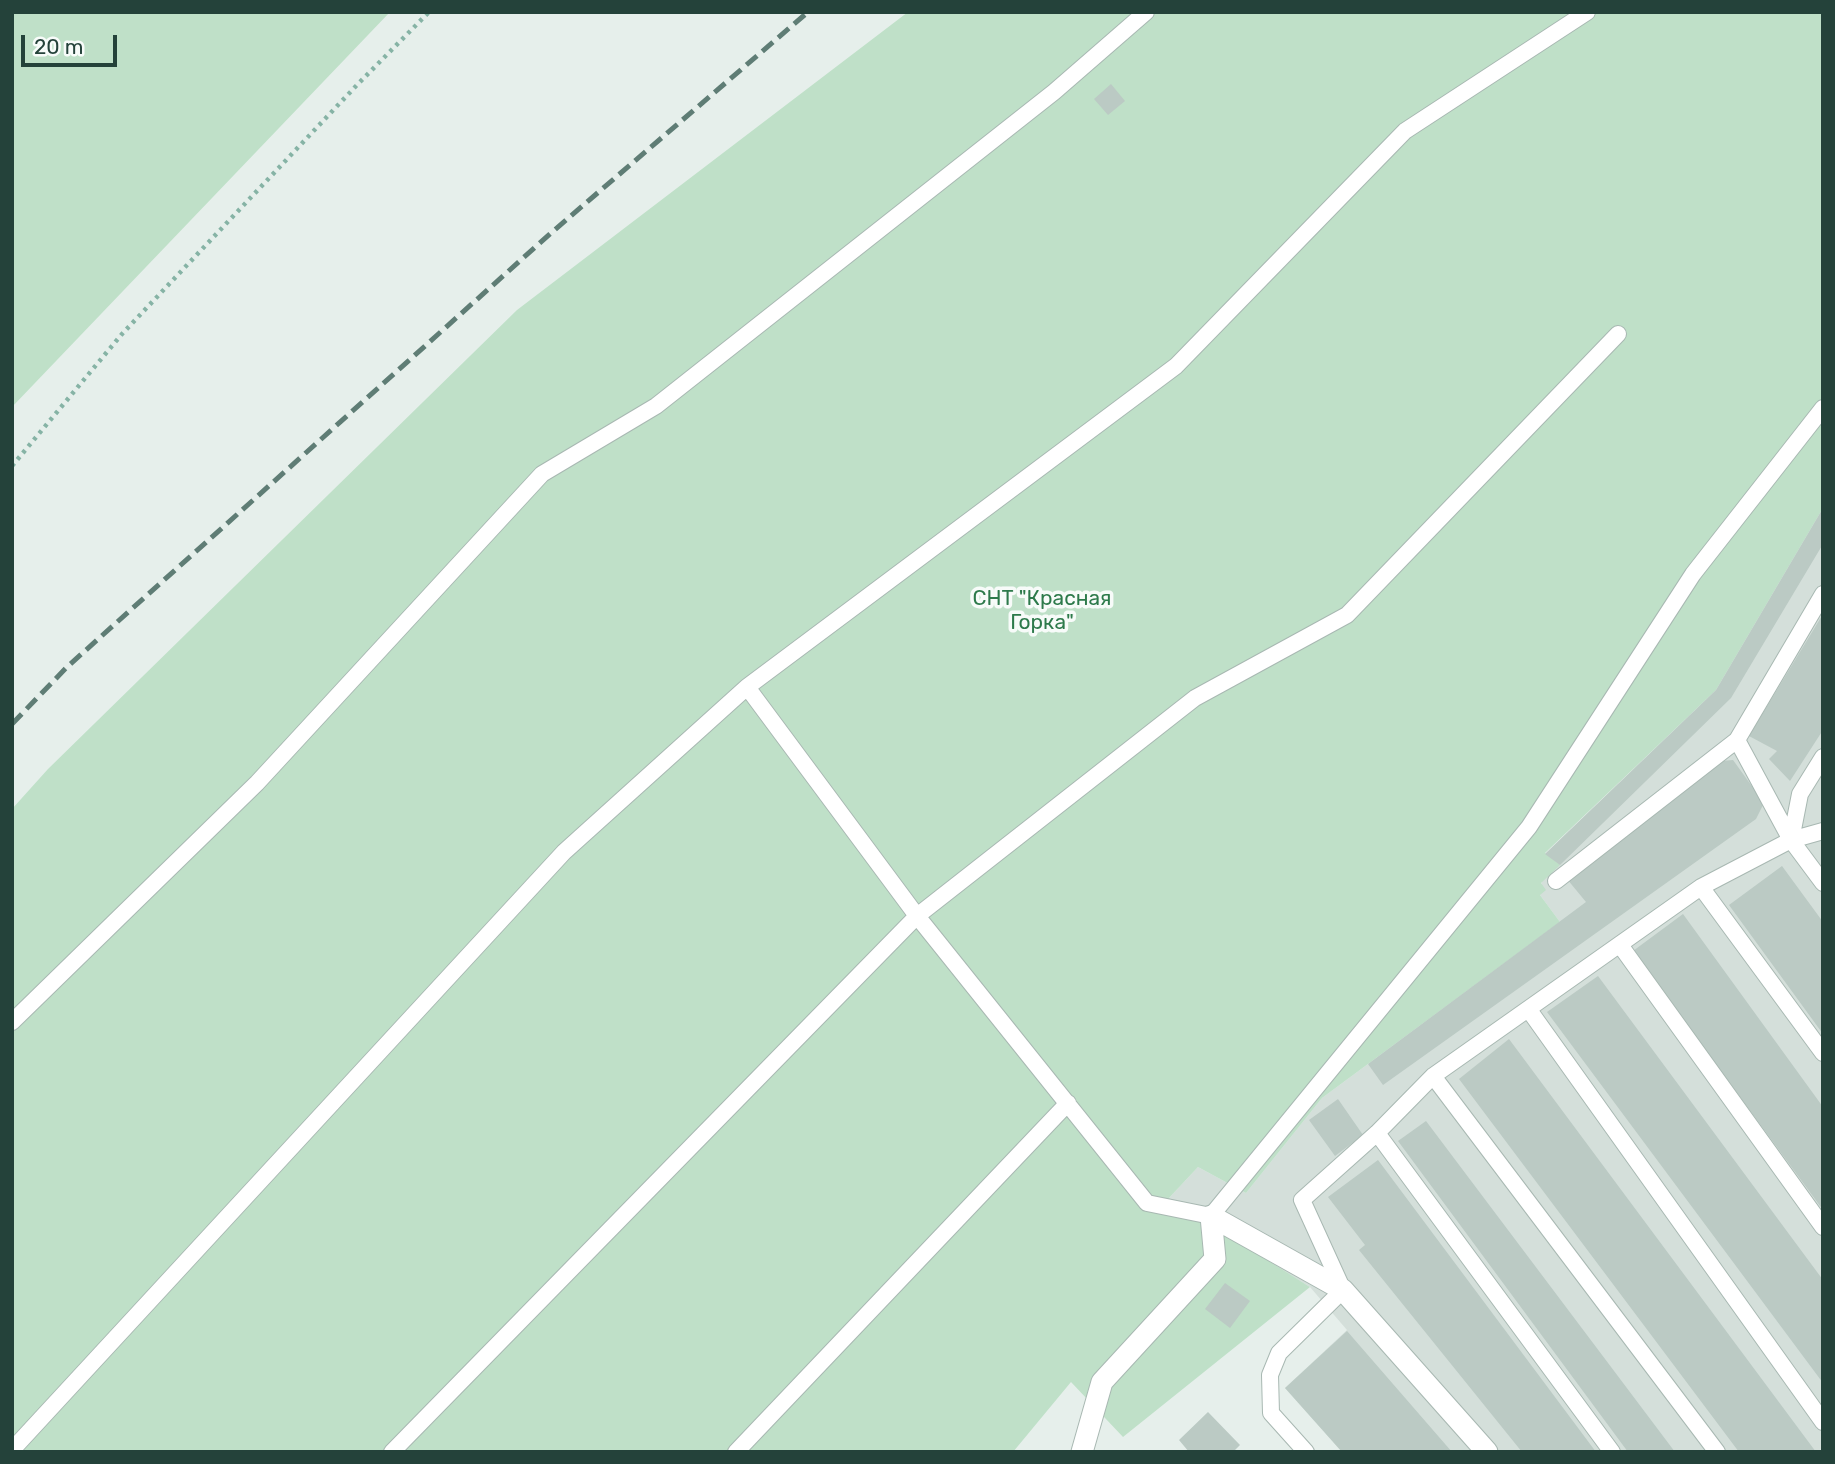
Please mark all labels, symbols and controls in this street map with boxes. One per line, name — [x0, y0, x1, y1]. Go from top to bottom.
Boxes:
scale bar — [24, 21, 121, 65]
text: 20 m — [34, 34, 83, 59]
park label: СНТ "Красная Горка" — [972, 586, 1112, 636]

